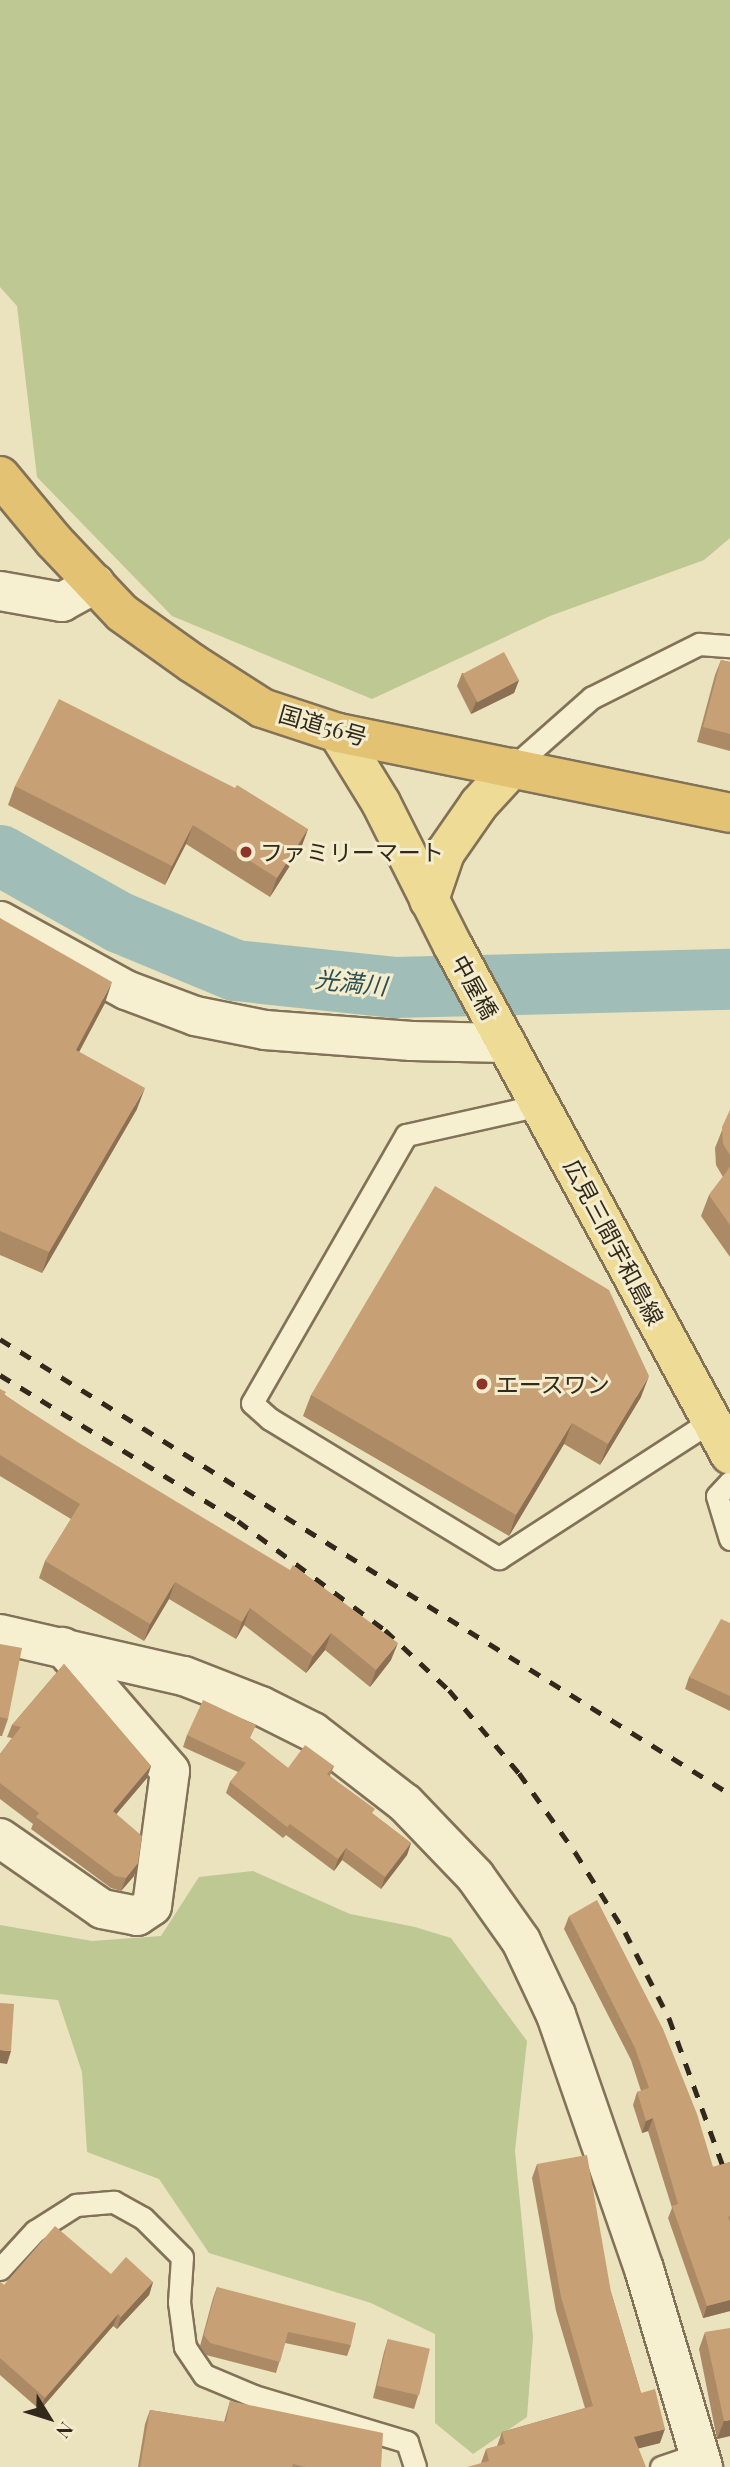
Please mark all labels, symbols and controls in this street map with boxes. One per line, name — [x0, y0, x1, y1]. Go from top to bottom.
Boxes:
street label: 国道56号 — [276, 699, 370, 751]
place label: ファミリーマート — [260, 838, 444, 866]
marker: ファミリーマート — [238, 844, 254, 860]
street label: 中屋橋 — [446, 950, 504, 1024]
water label: 光満川 — [314, 964, 388, 1000]
street label: 広見三間宇和島線 — [559, 1154, 669, 1330]
place label: エースワン — [496, 1370, 611, 1398]
marker: エースワン — [474, 1376, 490, 1392]
north arrow — [14, 2383, 84, 2453]
text: N — [51, 2418, 80, 2444]

